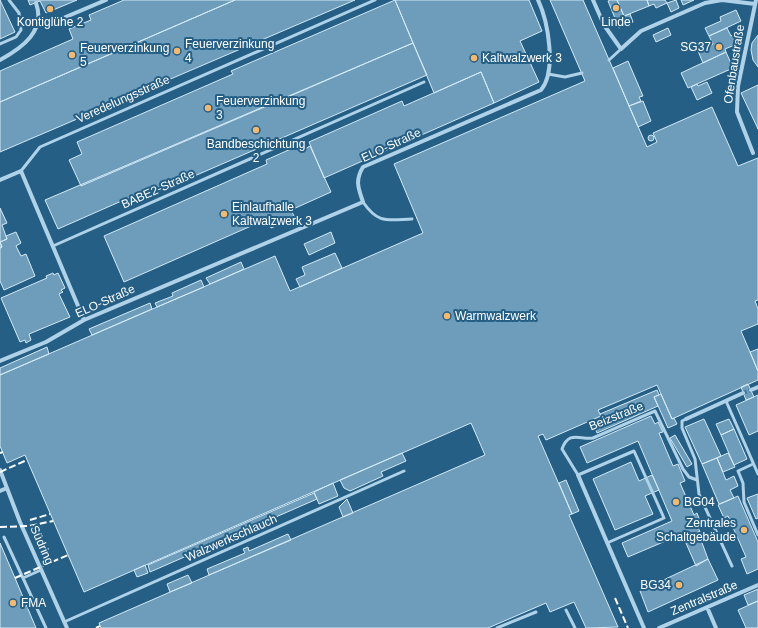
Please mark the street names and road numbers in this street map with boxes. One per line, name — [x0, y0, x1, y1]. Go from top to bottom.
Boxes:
street label: Ofenbaustraße — [721, 23, 747, 105]
street label: Veredelungsstraße — [74, 72, 172, 126]
street label: ELO-Straße — [359, 125, 423, 165]
street label: BABE2-Straße — [119, 166, 197, 211]
street label: ELO-Straße — [73, 281, 137, 320]
street label: Beizstraße — [587, 399, 646, 433]
street label: Walzwerkschlauch — [183, 511, 279, 565]
street label: Südring — [27, 523, 57, 567]
street label: Zentralstraße — [668, 577, 740, 618]

